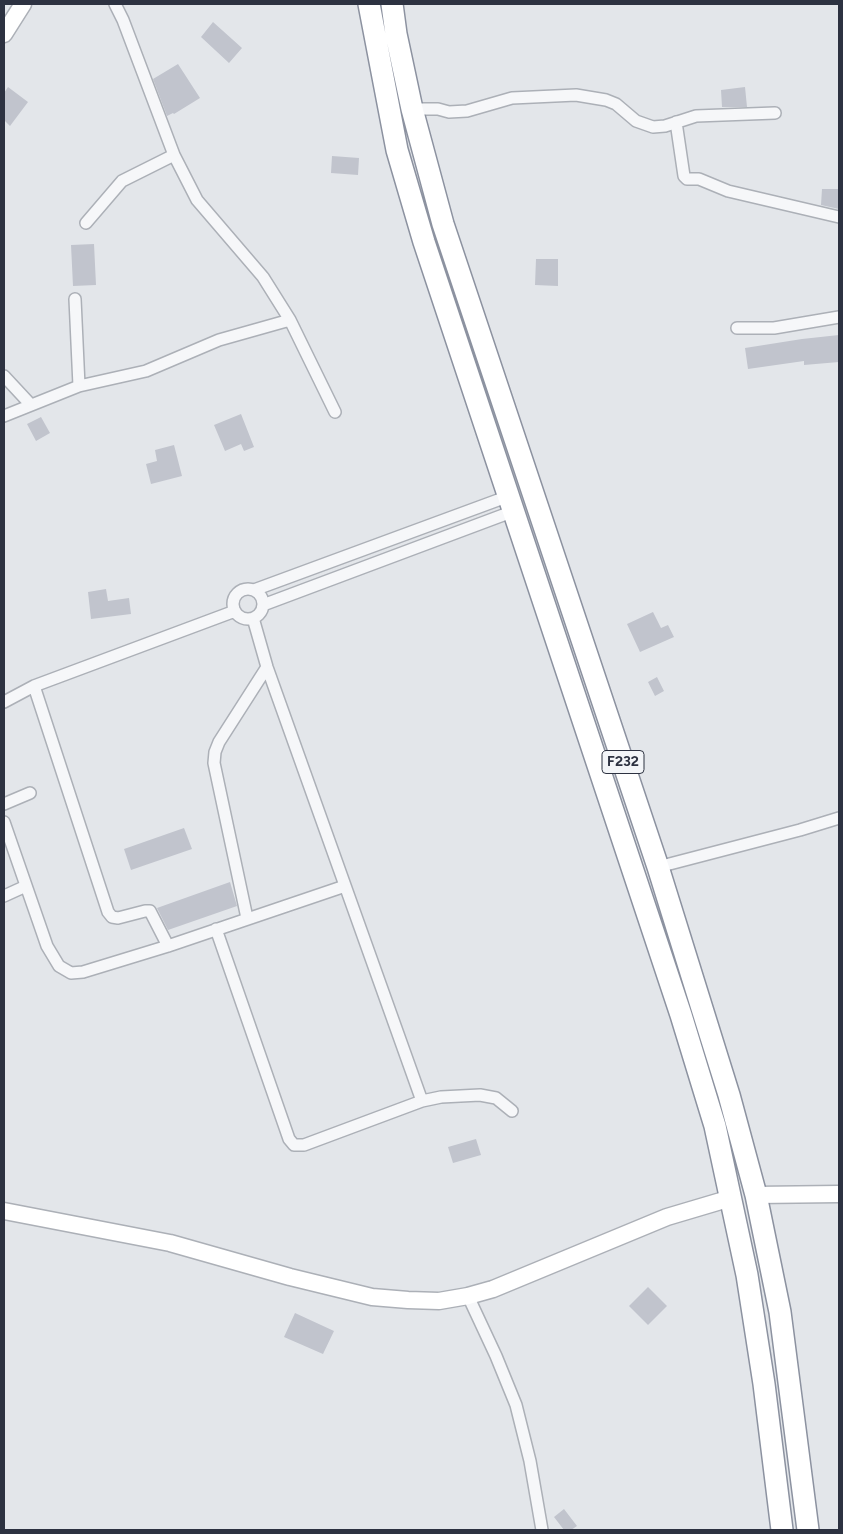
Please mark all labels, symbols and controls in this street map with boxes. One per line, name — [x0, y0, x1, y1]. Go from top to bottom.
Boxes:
road number: F232 — [602, 750, 644, 774]

